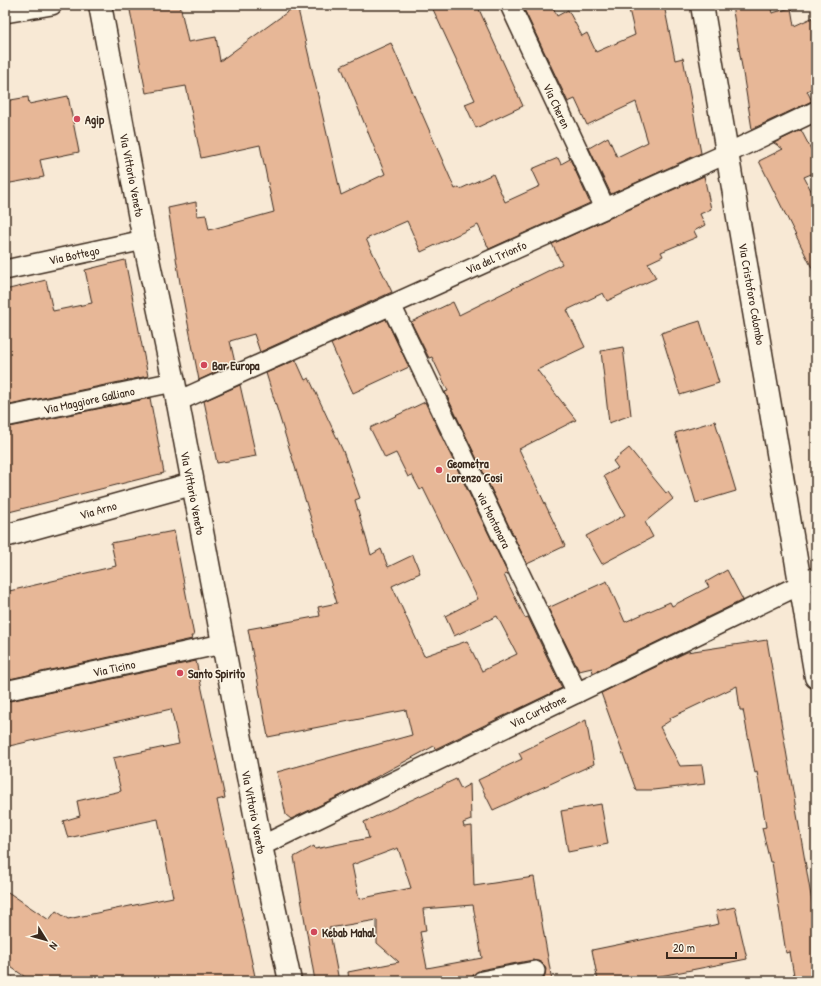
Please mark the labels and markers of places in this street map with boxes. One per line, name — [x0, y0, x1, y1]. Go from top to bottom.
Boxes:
place label: Agip — [85, 111, 105, 129]
marker: Agip — [72, 114, 82, 124]
place label: Bar Europa — [212, 357, 260, 375]
marker: Bar Europa — [199, 360, 209, 370]
place label: Geometra Lorenzo Cosi — [447, 455, 503, 486]
marker: Geometra Lorenzo Cosi — [434, 465, 444, 475]
place label: Santo Spirito — [188, 665, 245, 683]
marker: Santo Spirito — [175, 668, 185, 678]
place label: Kebab Mahal — [322, 924, 376, 941]
marker: Kebab Mahal — [309, 927, 319, 937]

